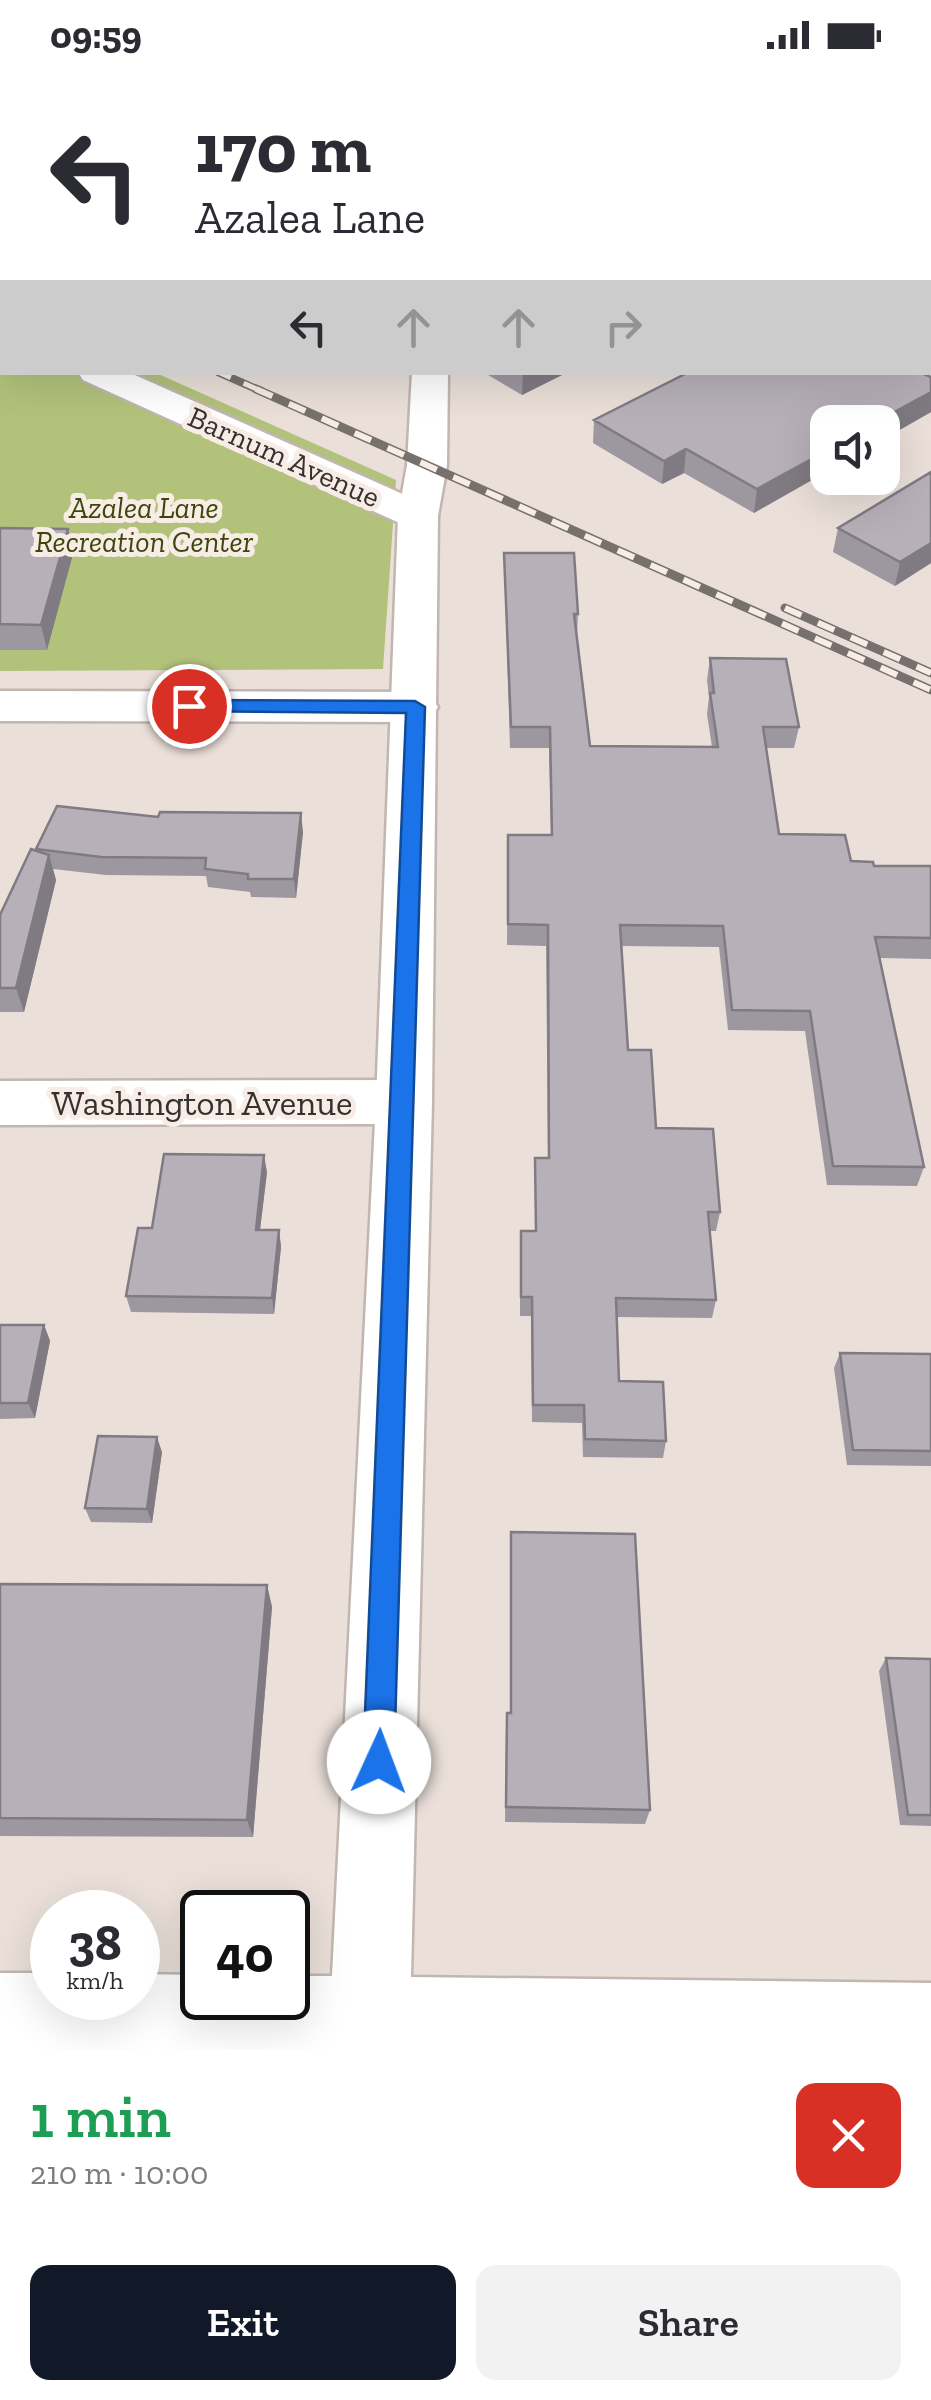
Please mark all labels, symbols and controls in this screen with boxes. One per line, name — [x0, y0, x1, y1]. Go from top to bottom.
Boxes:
text: 09:59 — [50, 12, 142, 58]
text: 170 m — [195, 106, 371, 190]
icon: left — [30, 110, 160, 240]
text: Azalea Lane — [195, 191, 425, 245]
icon: left — [281, 300, 336, 355]
icon: ahead — [386, 300, 441, 355]
icon: ahead — [491, 300, 546, 355]
icon: right — [596, 300, 651, 355]
street label: Barnum Avenue — [183, 399, 385, 515]
map controls — [810, 405, 900, 495]
button: sound — [810, 405, 900, 495]
park label: Azalea Lane Recreation Center — [35, 490, 254, 560]
pin — [147, 664, 232, 749]
icon: arrive — [162, 679, 217, 734]
street label: Washington Avenue — [52, 1082, 352, 1124]
position arrow — [327, 1710, 431, 1814]
speed limit sign: 40 — [180, 1890, 310, 2020]
text: 38 — [68, 1913, 122, 1973]
text: km/h — [66, 1965, 124, 1995]
text: 1 min — [30, 2080, 171, 2152]
button: close — [796, 2083, 901, 2188]
text: 210 m · 10:00 — [30, 2154, 208, 2192]
button: Exit — [30, 2265, 456, 2380]
button: Share — [476, 2265, 901, 2380]

